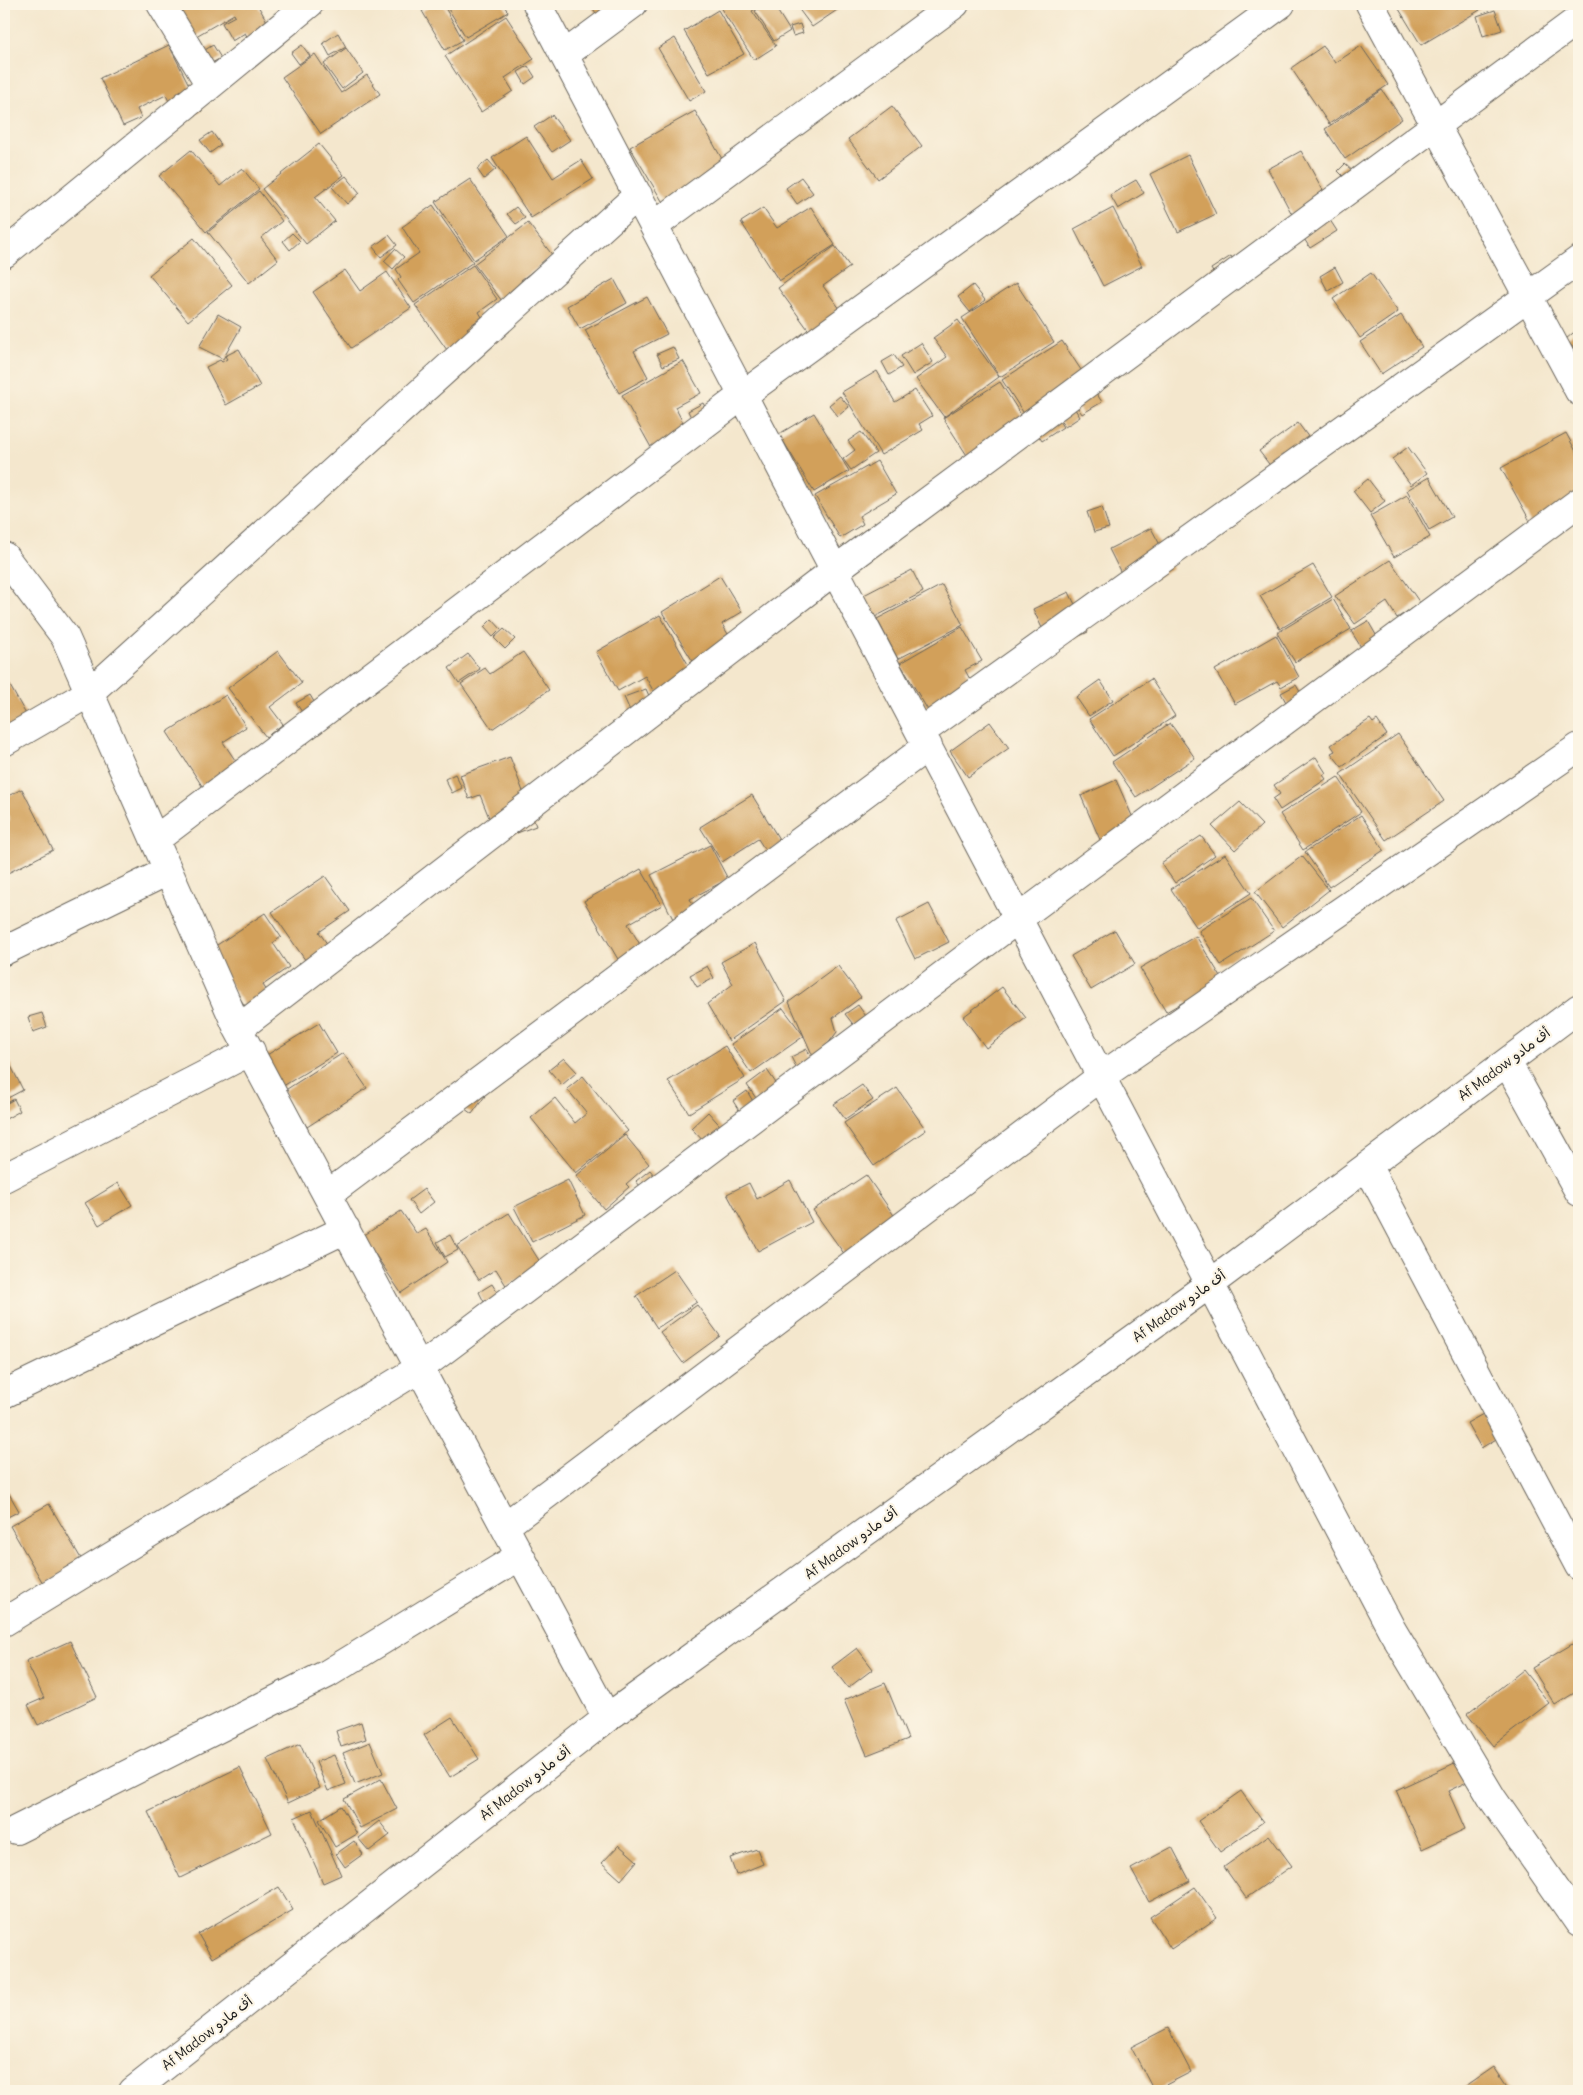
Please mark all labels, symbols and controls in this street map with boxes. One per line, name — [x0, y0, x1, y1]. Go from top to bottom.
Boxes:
street label: Af Madow أف مادو — [1454, 1023, 1554, 1105]
street label: Af Madow أف مادو — [1129, 1266, 1230, 1346]
street label: Af Madow أف مادو — [801, 1503, 902, 1583]
street label: Af Madow أف مادو — [476, 1741, 575, 1824]
street label: Af Madow أف مادو — [158, 1991, 257, 2074]

